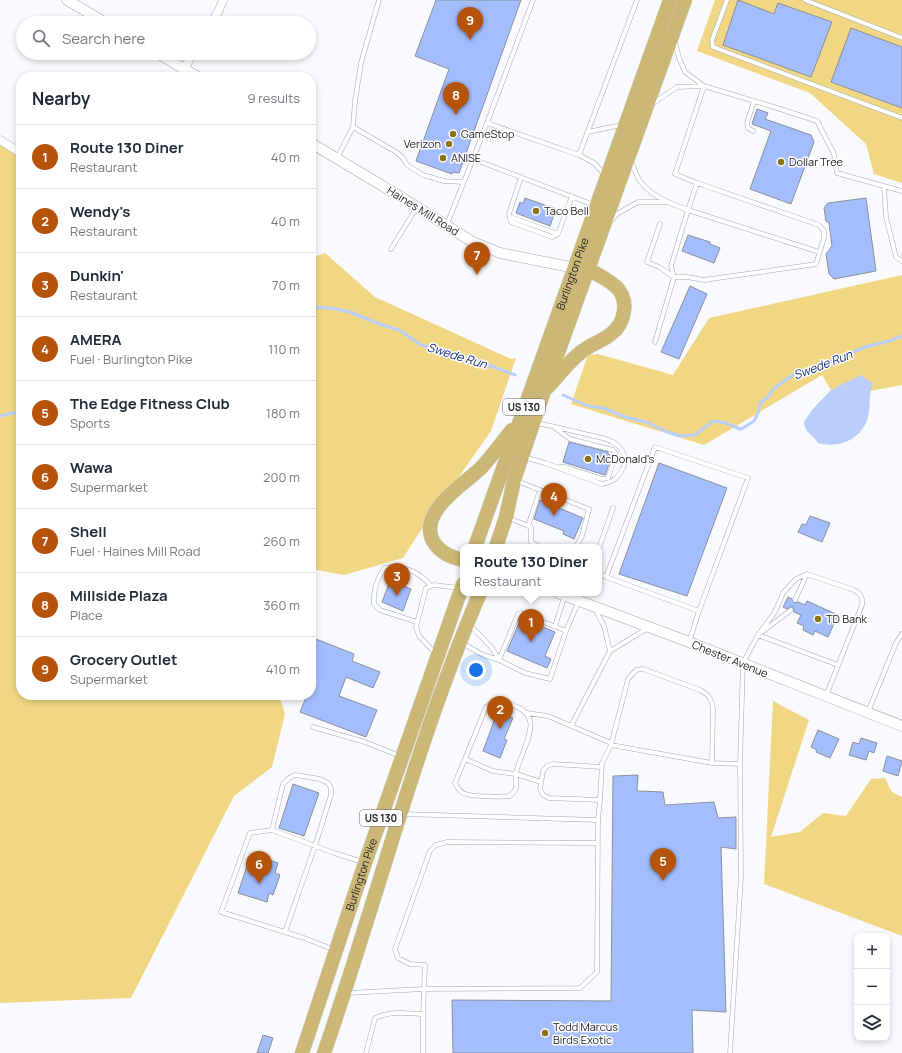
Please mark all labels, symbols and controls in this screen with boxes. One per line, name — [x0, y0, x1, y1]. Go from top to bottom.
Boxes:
pin: 9 — [457, 7, 483, 40]
search box — [16, 16, 316, 60]
icon: search — [30, 27, 52, 49]
text: Search here — [62, 28, 145, 49]
pin: 8 — [443, 82, 469, 115]
text: Nearby — [32, 87, 90, 110]
text: 9 results — [248, 89, 300, 107]
place label: GameStop — [461, 126, 515, 141]
marker: GameStop — [448, 129, 458, 139]
place label: Verizon — [404, 136, 441, 151]
text: Route 130 Diner — [70, 137, 184, 158]
marker: Verizon — [444, 139, 454, 149]
text: 1 — [42, 148, 48, 166]
text: 40 m — [271, 148, 300, 166]
place label: ANISE — [451, 150, 481, 165]
marker: ANISE — [438, 153, 448, 163]
place label: Dollar Tree — [789, 154, 844, 169]
marker: Dollar Tree — [776, 157, 786, 167]
text: Restaurant — [70, 158, 137, 176]
street label: Haines Mill Road — [384, 182, 462, 239]
text: Wendy's — [70, 201, 130, 222]
place label: Taco Bell — [544, 203, 589, 218]
marker: Taco Bell — [531, 206, 541, 216]
text: 2 — [41, 212, 49, 230]
text: 40 m — [271, 212, 300, 230]
text: Restaurant — [70, 222, 137, 240]
street label: Burlington Pike — [552, 235, 592, 312]
pin: 7 — [464, 242, 490, 275]
text: Dunkin' — [70, 265, 124, 286]
text: 3 — [41, 276, 49, 294]
text: 70 m — [272, 276, 300, 294]
text: Restaurant — [70, 286, 137, 304]
text: AMERA — [70, 329, 122, 350]
water label: Swede Run — [425, 338, 490, 373]
text: 4 — [41, 340, 49, 358]
text: 110 m — [268, 340, 300, 358]
water label: Swede Run — [791, 345, 855, 384]
text: Fuel · Burlington Pike — [70, 350, 193, 368]
text: The Edge Fitness Club — [70, 393, 230, 414]
road number: US 130 — [503, 399, 545, 415]
text: 5 — [41, 404, 49, 422]
text: 180 m — [266, 404, 300, 422]
text: Sports — [70, 414, 110, 432]
place label: McDonald's — [596, 451, 654, 466]
marker: McDonald's — [583, 454, 593, 464]
text: Wawa — [70, 457, 113, 478]
text: 6 — [41, 468, 49, 486]
text: 200 m — [263, 468, 300, 486]
text: Supermarket — [70, 478, 148, 496]
pin: 4 — [541, 483, 567, 516]
text: Shell — [70, 521, 107, 542]
text: 7 — [42, 532, 48, 550]
text: 260 m — [263, 532, 300, 550]
text: Fuel · Haines Mill Road — [70, 542, 200, 560]
popup — [460, 544, 602, 596]
text: Route 130 Diner — [474, 551, 588, 572]
pin: 3 — [384, 563, 410, 596]
text: Restaurant — [474, 572, 541, 590]
text: Millside Plaza — [70, 585, 168, 606]
text: 8 — [41, 596, 49, 614]
text: 360 m — [263, 596, 300, 614]
text: Place — [70, 606, 103, 624]
pin: 1 — [518, 609, 544, 642]
place label: TD Bank — [826, 611, 868, 626]
marker: TD Bank — [813, 614, 823, 624]
street label: Chester Avenue — [690, 636, 771, 681]
text: Grocery Outlet — [70, 649, 178, 670]
text: 9 — [41, 660, 49, 678]
text: 410 m — [266, 660, 300, 678]
your location — [466, 660, 486, 680]
text: Supermarket — [70, 670, 148, 688]
pin: 2 — [487, 696, 513, 729]
road number: US 130 — [360, 810, 402, 826]
street label: Burlington Pike — [342, 835, 380, 913]
pin: 5 — [650, 848, 676, 881]
pin: 6 — [246, 851, 272, 884]
map controls — [854, 933, 890, 1041]
button: + — [854, 933, 890, 969]
button: − — [854, 969, 890, 1005]
button: layers — [854, 1005, 890, 1041]
place label: Todd Marcus Birds Exotic — [553, 1019, 618, 1047]
marker: Todd Marcus Birds Exotic — [540, 1028, 550, 1038]

